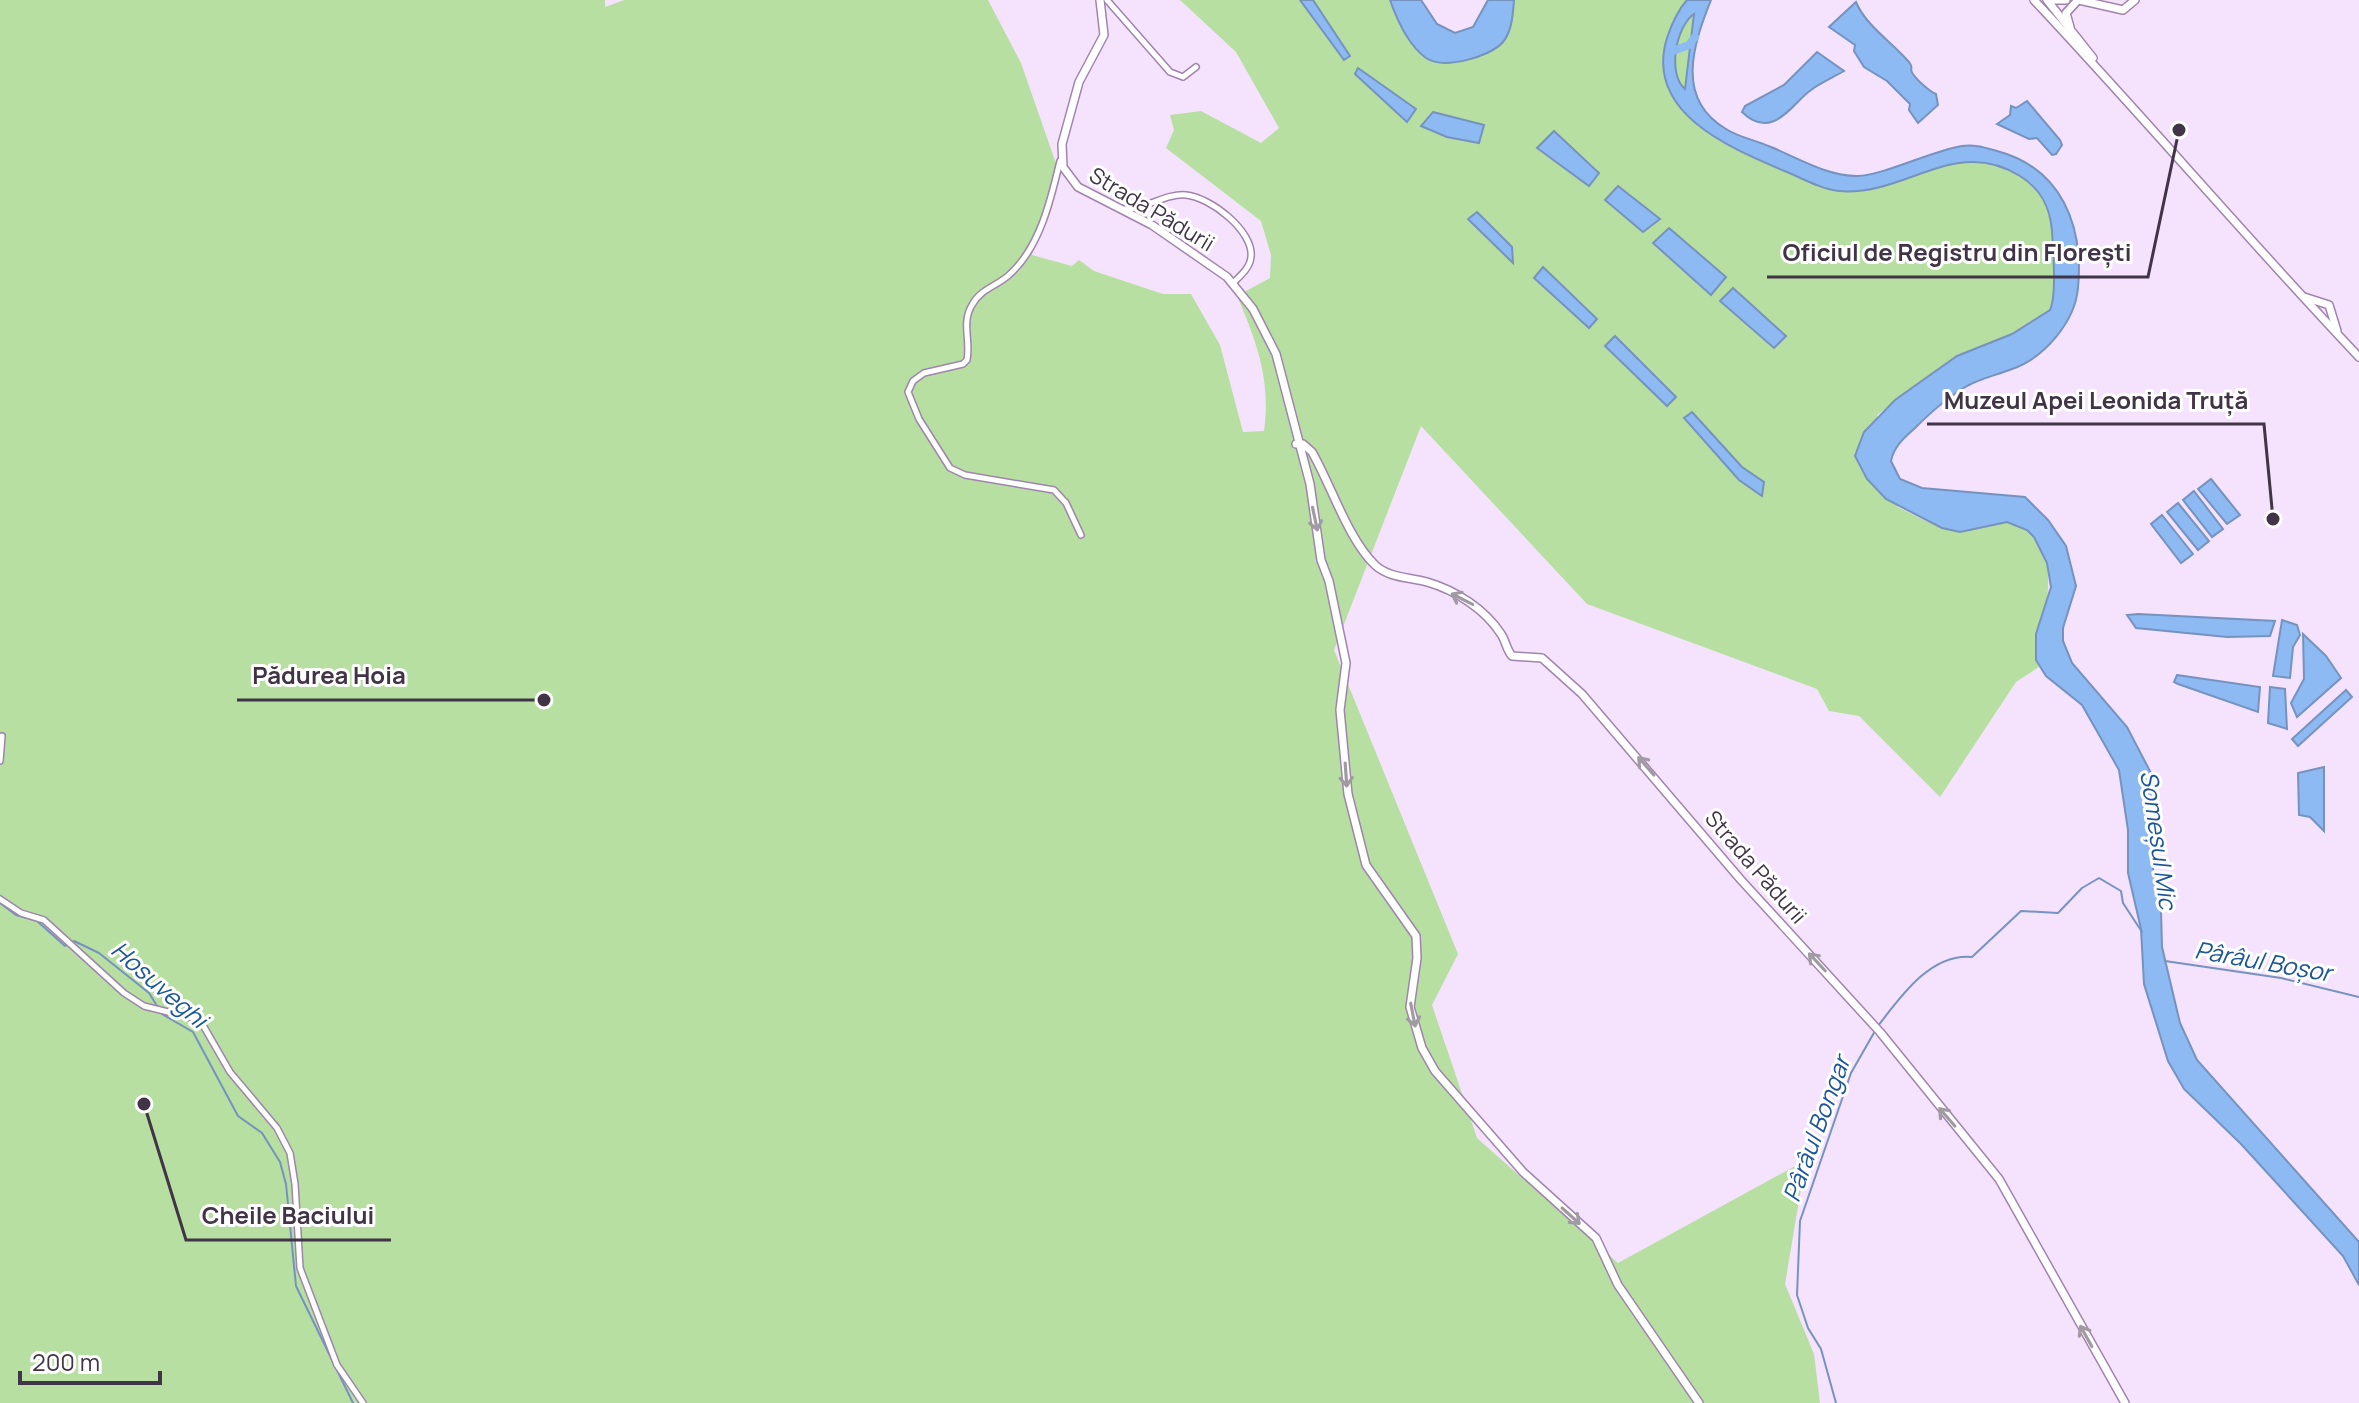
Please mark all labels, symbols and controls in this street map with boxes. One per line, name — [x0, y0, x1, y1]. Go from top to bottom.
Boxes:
street label: Strada Pădurii — [1084, 160, 1220, 258]
callout: Oficiul de Registru din Florești — [1767, 229, 2148, 277]
text: Oficiul de Registru din Florești — [1783, 235, 2131, 268]
callout: Muzeul Apei Leonida Truță — [1927, 376, 2264, 424]
text: Muzeul Apei Leonida Truță — [1944, 383, 2248, 416]
one-way arrow — [1308, 506, 1323, 532]
one-way arrow — [1450, 591, 1474, 606]
callout: Pădurea Hoia — [237, 652, 422, 700]
text: Pădurea Hoia — [252, 658, 406, 691]
one-way arrow — [1637, 757, 1655, 777]
one-way arrow — [1339, 761, 1354, 788]
water label: Someșul Mic — [2133, 768, 2186, 913]
street label: Strada Pădurii — [1698, 804, 1814, 930]
water label: Pârâul Boșor — [2193, 932, 2337, 989]
water label: Hosuveghi — [105, 933, 218, 1037]
one-way arrow — [1808, 953, 1827, 972]
one-way arrow — [1407, 1001, 1422, 1027]
water label: Pârâul Bongar — [1774, 1048, 1858, 1206]
one-way arrow — [1939, 1107, 1957, 1127]
callout: Cheile Baciului — [186, 1192, 391, 1240]
text: Cheile Baciului — [202, 1198, 374, 1231]
one-way arrow — [1560, 1207, 1580, 1225]
one-way arrow — [2077, 1325, 2093, 1348]
scale bar — [20, 1335, 160, 1385]
text: 200 m — [32, 1345, 100, 1378]

